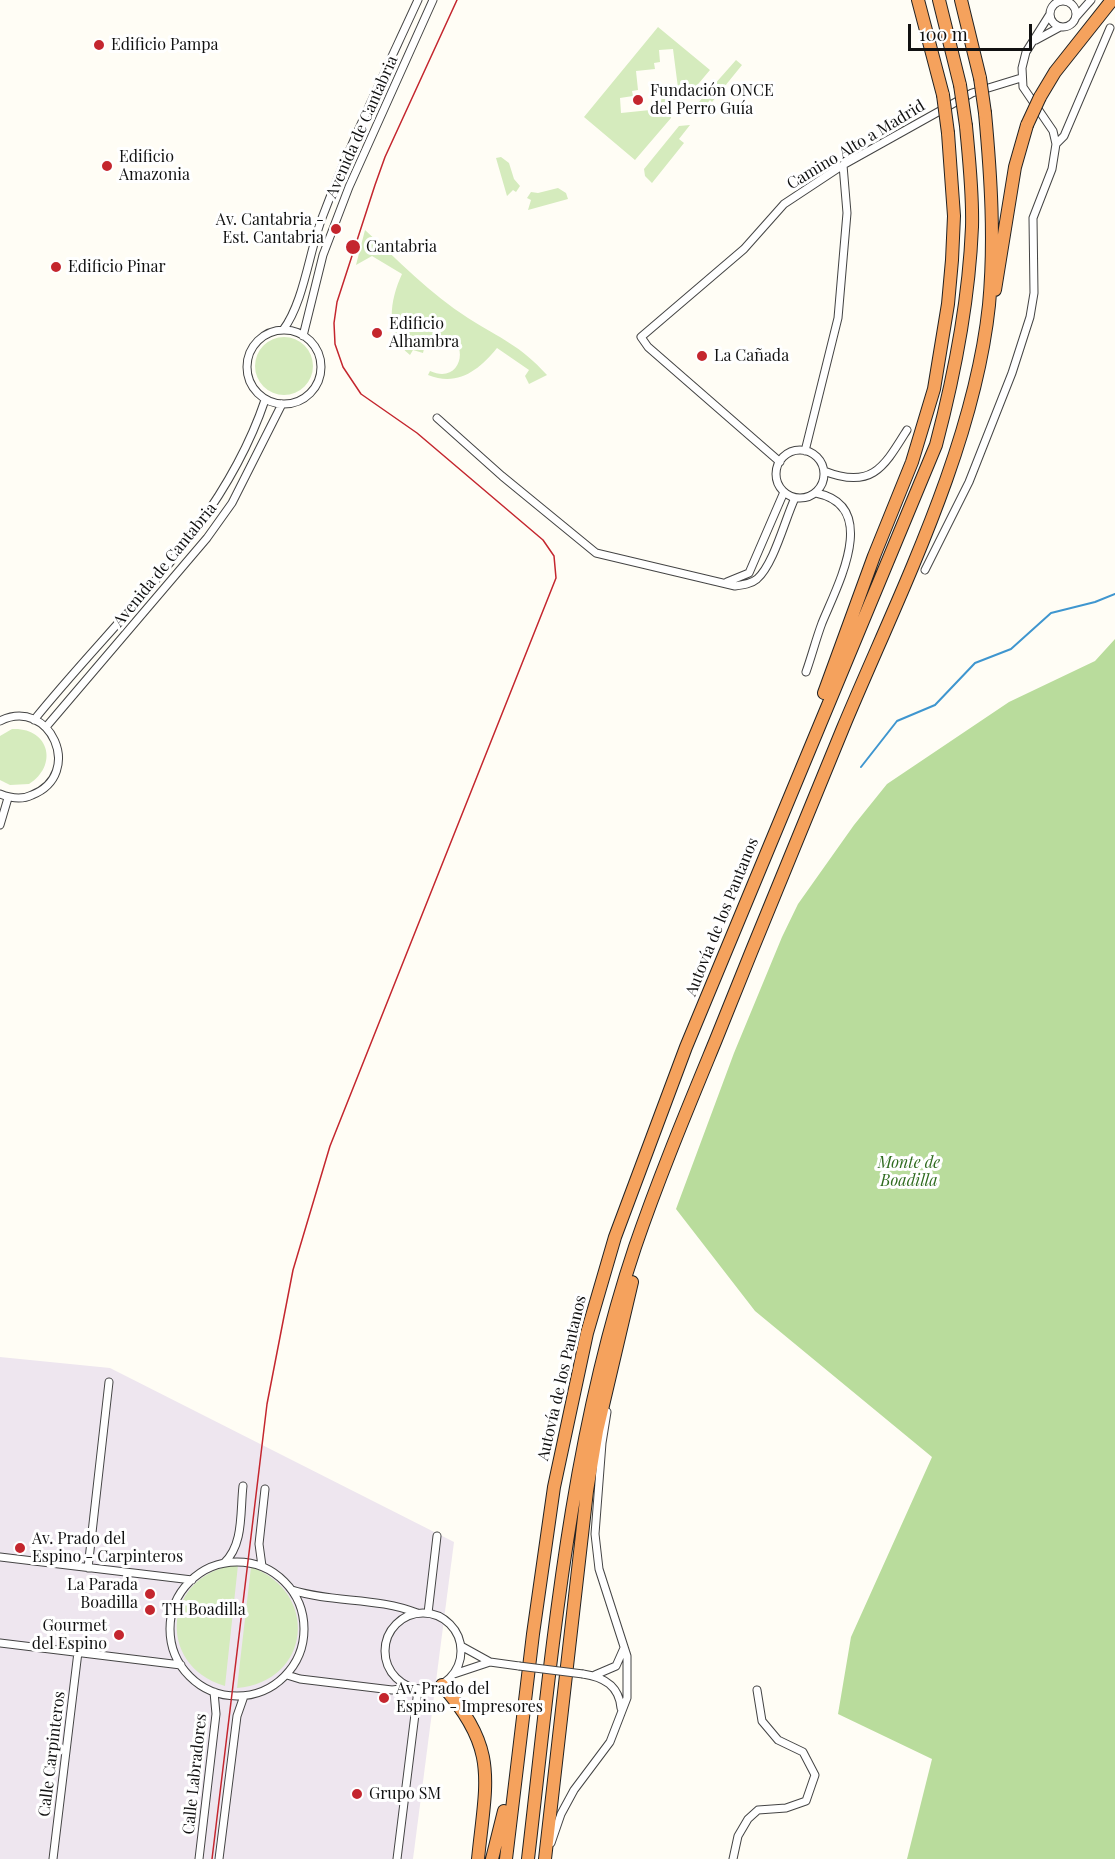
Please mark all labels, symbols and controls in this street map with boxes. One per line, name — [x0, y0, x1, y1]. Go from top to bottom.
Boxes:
scale bar — [911, 12, 1036, 50]
text: 100 m — [919, 22, 968, 46]
place label: Edificio Pampa — [111, 35, 219, 55]
marker: Edificio Pampa — [92, 38, 106, 52]
street label: Avenida de Cantabria — [322, 53, 402, 201]
place label: Fundación ONCE del Perro Guía — [650, 81, 774, 119]
marker: Fundación ONCE del Perro Guía — [631, 93, 645, 107]
street label: Camino Alto a Madrid — [784, 96, 928, 194]
place label: Edificio Amazonia — [119, 147, 190, 185]
marker: Edificio Amazonia — [100, 159, 114, 173]
place label: Av. Cantabria - Est. Cantabria — [216, 210, 324, 248]
marker: Av. Cantabria - Est. Cantabria — [329, 222, 343, 236]
place label: Cantabria — [366, 237, 437, 257]
marker: Cantabria — [344, 238, 362, 256]
place label: Edificio Pinar — [68, 257, 166, 277]
marker: Edificio Pinar — [49, 260, 63, 274]
place label: Edificio Alhambra — [389, 314, 459, 352]
marker: Edificio Alhambra — [370, 326, 384, 340]
place label: La Cañada — [714, 346, 789, 366]
marker: La Cañada — [695, 349, 709, 363]
street label: Avenida de Cantabria — [109, 499, 221, 631]
street label: Autovía de los Pantanos — [681, 835, 763, 999]
park label: Monte de Boadilla — [878, 1153, 940, 1191]
street label: Autovía de los Pantanos — [534, 1293, 590, 1463]
place label: Av. Prado del Espino - Carpinteros — [32, 1529, 183, 1567]
marker: Av. Prado del Espino - Carpinteros — [13, 1541, 27, 1555]
place label: La Parada Boadilla — [67, 1575, 138, 1613]
marker: La Parada Boadilla — [143, 1587, 157, 1601]
place label: TH Boadilla — [162, 1600, 246, 1620]
marker: TH Boadilla — [143, 1603, 157, 1617]
place label: Gourmet del Espino — [32, 1616, 107, 1654]
marker: Gourmet del Espino — [112, 1628, 126, 1642]
place label: Av. Prado del Espino - Impresores — [396, 1679, 543, 1717]
street label: Calle Carpinteros — [35, 1690, 69, 1818]
marker: Av. Prado del Espino - Impresores — [377, 1691, 391, 1705]
street label: Calle Labradores — [179, 1713, 211, 1835]
place label: Grupo SM — [369, 1784, 441, 1804]
marker: Grupo SM — [350, 1787, 364, 1801]

